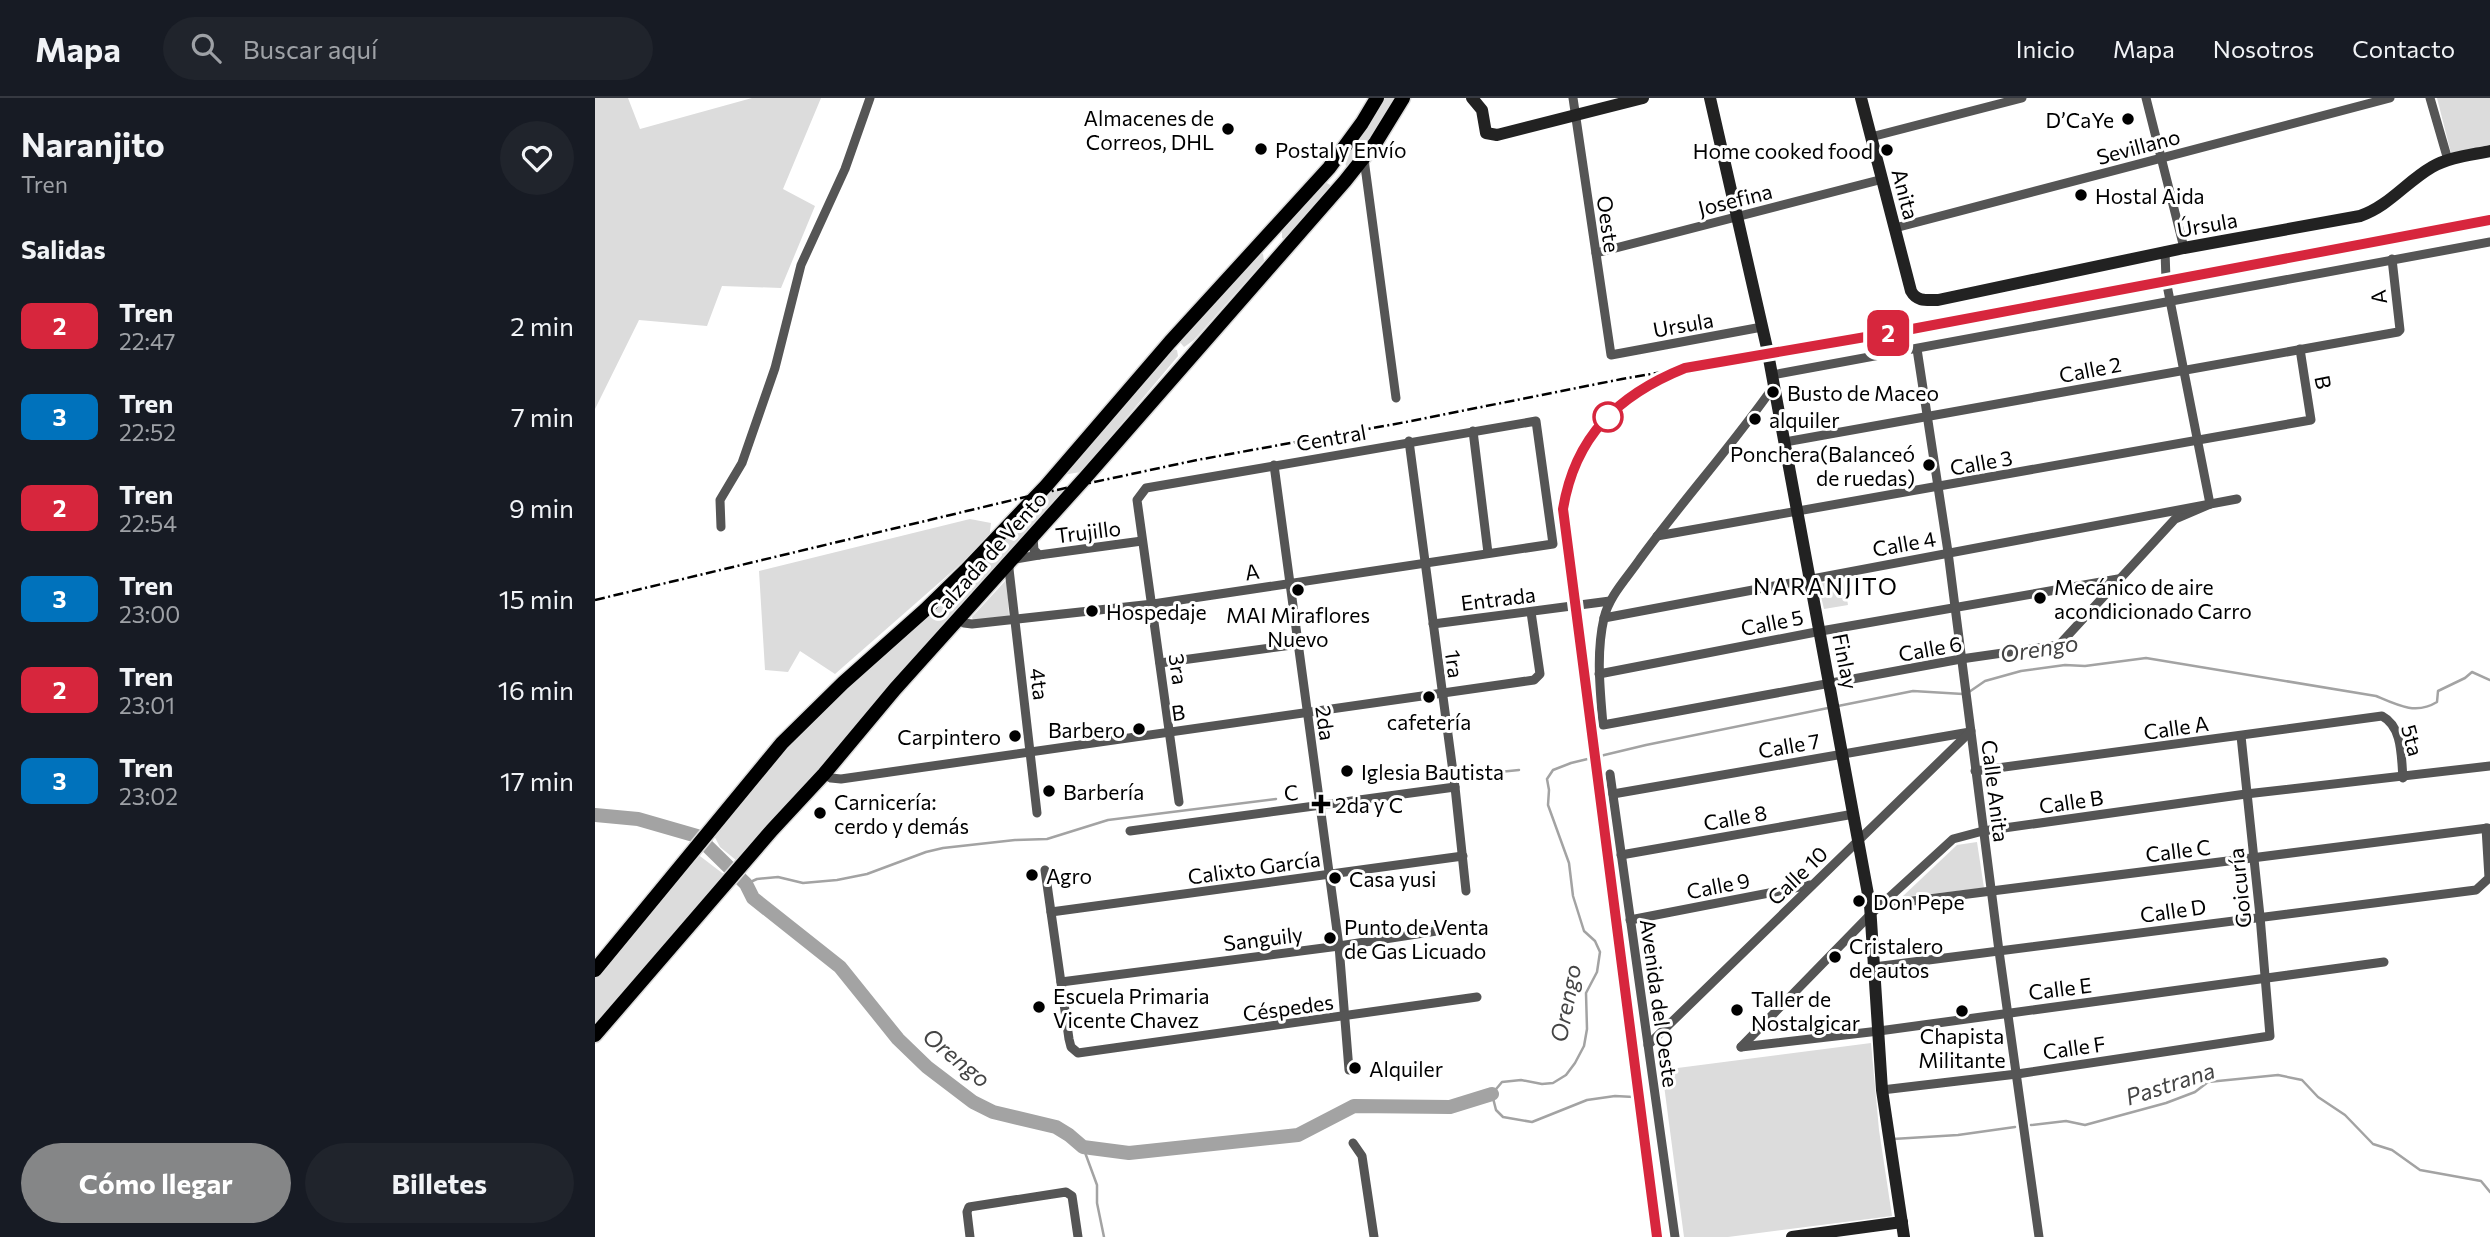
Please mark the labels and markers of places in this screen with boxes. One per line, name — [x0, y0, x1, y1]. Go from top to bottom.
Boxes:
place label: Almacenes de Correos, DHL — [1084, 105, 1214, 154]
place label: D’CaYe — [2046, 107, 2114, 132]
marker: D’CaYe — [2120, 111, 2136, 127]
marker: Almacenes de Correos, DHL — [1220, 121, 1236, 137]
place label: Postal y Envío — [1275, 137, 1406, 162]
place label: Home cooked food — [1693, 138, 1873, 163]
marker: Postal y Envío — [1253, 141, 1269, 157]
marker: Home cooked food — [1879, 142, 1895, 158]
place label: Hostal Aida — [2095, 183, 2205, 208]
marker: Hostal Aida — [2073, 187, 2089, 203]
place label: Busto de Maceo — [1787, 380, 1939, 405]
marker: Busto de Maceo — [1765, 384, 1781, 400]
unlabelled marker — [1593, 402, 1623, 432]
place label: alquiler — [1769, 407, 1840, 432]
marker: alquiler — [1747, 411, 1763, 427]
place label: Ponchera(Balanceó de ruedas) — [1730, 441, 1915, 490]
marker: Ponchera(Balanceó de ruedas) — [1921, 457, 1937, 473]
place label: Mecánico de aire acondicionado Carro — [2054, 574, 2252, 623]
marker: MAI Miraflores Nuevo — [1290, 582, 1306, 598]
marker: Mecánico de aire acondicionado Carro — [2032, 590, 2048, 606]
place label: Hospedaje — [1106, 599, 1207, 624]
place label: MAI Miraflores Nuevo — [1226, 602, 1370, 651]
marker: Hospedaje — [1084, 603, 1100, 619]
marker: cafetería — [1421, 689, 1437, 705]
place label: cafetería — [1387, 709, 1471, 734]
place label: Barbero — [1048, 717, 1125, 742]
marker: Barbero — [1131, 721, 1147, 737]
place label: Carpintero — [897, 724, 1001, 749]
marker: Carpintero — [1007, 728, 1023, 744]
place label: Iglesia Bautista — [1361, 759, 1504, 784]
marker: Iglesia Bautista — [1339, 763, 1355, 779]
place label: Barbería — [1063, 779, 1144, 804]
marker: Barbería — [1041, 783, 1057, 799]
place label: Carnicería: cerdo y demás — [834, 789, 969, 838]
place label: 2da y C — [1335, 792, 1403, 817]
marker: 2da y C — [1313, 796, 1329, 812]
marker: Carnicería: cerdo y demás — [812, 805, 828, 821]
place label: Agro — [1046, 863, 1092, 888]
place label: Casa yusi — [1349, 866, 1436, 891]
marker: Agro — [1024, 867, 1040, 883]
marker: Casa yusi — [1327, 870, 1343, 886]
place label: Don Pepe — [1873, 889, 1964, 914]
marker: Don Pepe — [1851, 893, 1867, 909]
place label: Punto de Venta de Gas Licuado — [1344, 914, 1489, 963]
marker: Punto de Venta de Gas Licuado — [1322, 930, 1338, 946]
place label: Cristalero de autos — [1849, 933, 1943, 982]
marker: Cristalero de autos — [1827, 949, 1843, 965]
place label: Escuela Primaria Vicente Chavez — [1053, 983, 1210, 1032]
place label: Taller de Nostalgicar — [1751, 986, 1860, 1035]
marker: Escuela Primaria Vicente Chavez — [1031, 999, 1047, 1015]
marker: Taller de Nostalgicar — [1729, 1002, 1745, 1018]
marker: Chapista Militante — [1954, 1003, 1970, 1019]
place label: Chapista Militante — [1918, 1023, 2006, 1072]
place label: Alquiler — [1369, 1056, 1443, 1081]
marker: Alquiler — [1347, 1060, 1363, 1076]

